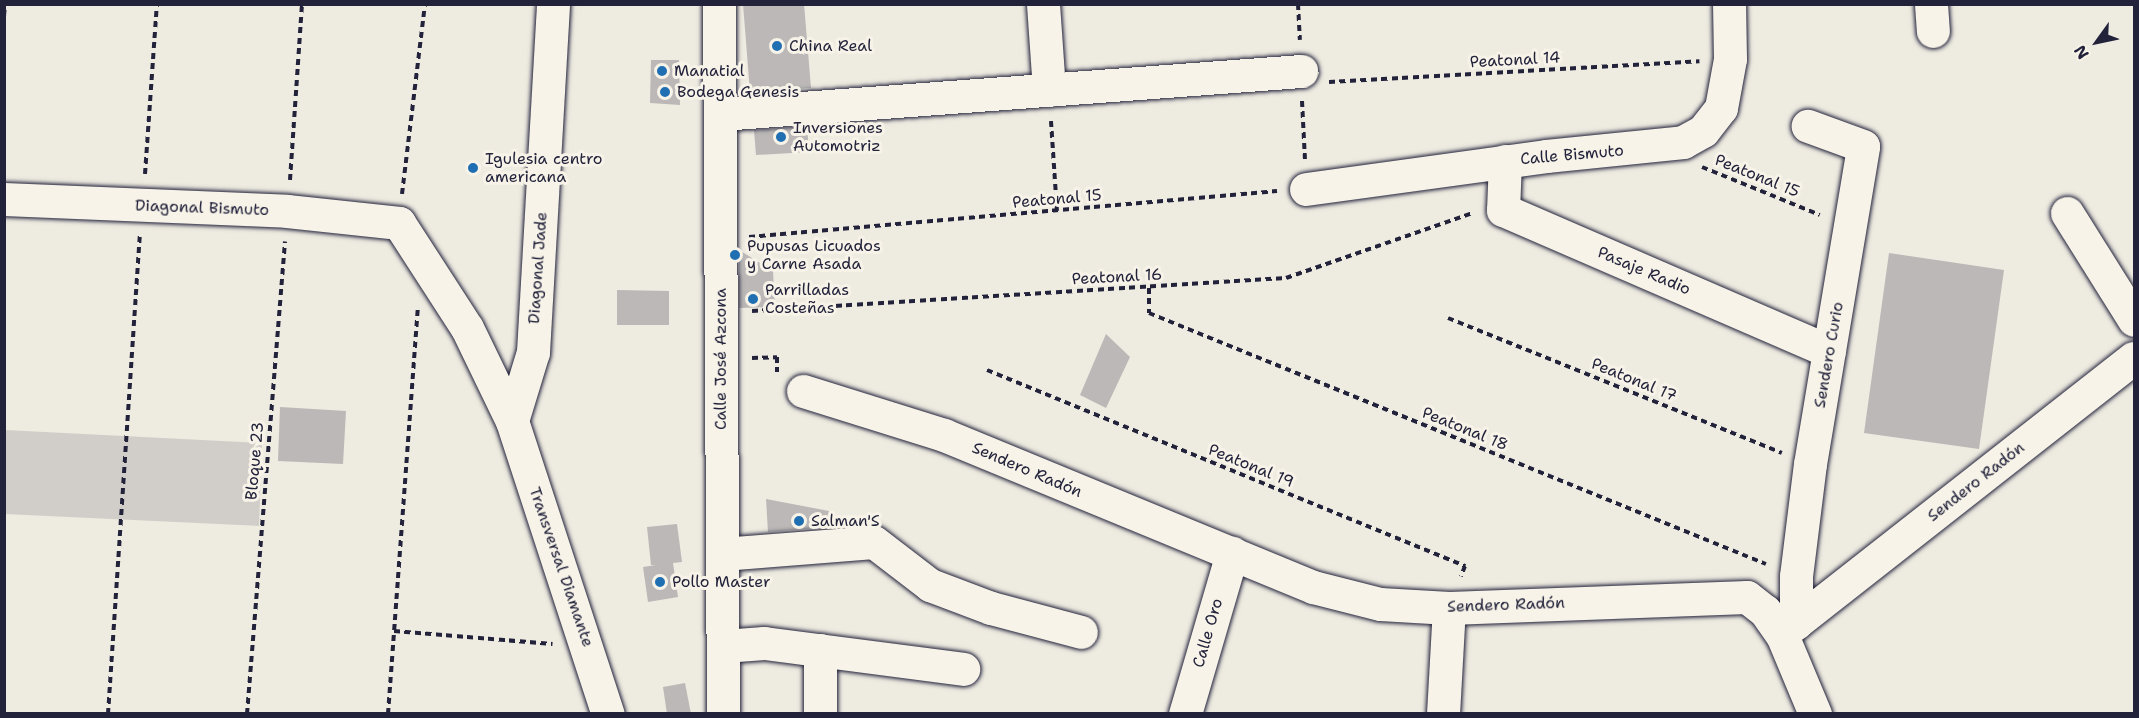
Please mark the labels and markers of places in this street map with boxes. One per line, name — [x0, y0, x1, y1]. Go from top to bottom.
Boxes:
place label: China Real — [789, 36, 872, 56]
marker: China Real — [770, 39, 784, 53]
place label: Manatial — [674, 61, 744, 81]
marker: Manatial — [655, 64, 669, 78]
place label: Bodega Genesis — [677, 82, 799, 102]
marker: Bodega Genesis — [658, 85, 672, 99]
place label: Inversiones Automotriz — [793, 118, 883, 156]
marker: Inversiones Automotriz — [774, 130, 788, 144]
place label: Igulesia centro americana — [485, 149, 602, 187]
marker: Igulesia centro americana — [466, 161, 480, 175]
place label: Pupusas Licuados y Carne Asada — [747, 236, 881, 274]
marker: Pupusas Licuados y Carne Asada — [728, 248, 742, 262]
place label: Parrilladas Costeñas — [765, 280, 849, 318]
marker: Parrilladas Costeñas — [746, 292, 760, 306]
place label: Salman'S — [811, 511, 880, 531]
marker: Salman'S — [792, 514, 806, 528]
place label: Pollo Master — [672, 572, 771, 592]
marker: Pollo Master — [653, 575, 667, 589]

